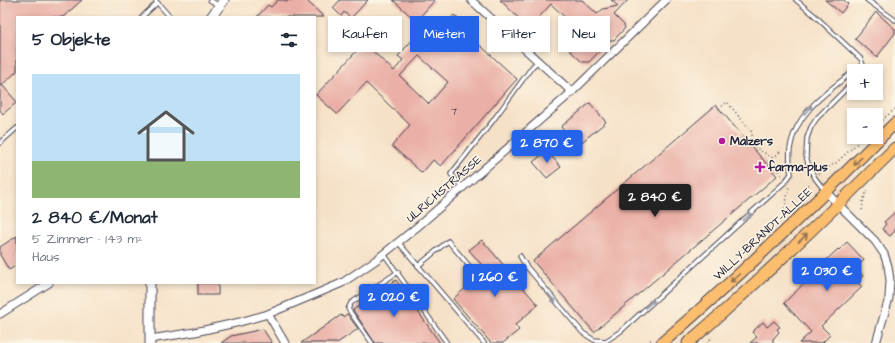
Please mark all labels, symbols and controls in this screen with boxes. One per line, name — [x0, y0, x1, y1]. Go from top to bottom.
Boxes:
chip: Kaufen — [328, 16, 402, 52]
chip: Mieten — [410, 16, 479, 52]
chip: Filter — [487, 16, 550, 52]
chip: Neu — [558, 16, 610, 52]
text: 5 Objekte — [32, 28, 111, 52]
icon: filters — [278, 29, 300, 51]
map controls — [847, 64, 883, 144]
button: + — [847, 64, 883, 100]
icon: home — [130, 100, 202, 172]
house number: 7 — [451, 105, 457, 119]
one-way arrow — [804, 105, 813, 116]
button: − — [847, 108, 883, 144]
pin: 2 870 € — [510, 130, 584, 164]
place label: Malzers — [730, 133, 773, 150]
text: 2 870 € — [521, 134, 573, 152]
marker: Malzers — [717, 136, 727, 146]
street label: ULRICHSTRASSE — [403, 151, 485, 227]
one-way arrow — [853, 156, 863, 166]
place label: farma-plus — [767, 159, 828, 177]
marker: farma-plus — [755, 162, 765, 172]
pin: 2 840 € — [618, 184, 692, 218]
street label: WILLY-BRANDT-ALLEE — [710, 184, 816, 284]
text: 2 840 € — [628, 188, 682, 206]
text: 2 840 €/Monat — [32, 206, 158, 230]
one-way arrow — [741, 212, 752, 221]
text: 5 Zimmer · 143 m² — [32, 230, 143, 248]
one-way arrow — [798, 234, 808, 243]
text: Haus — [32, 248, 60, 266]
pin: 2 030 € — [790, 258, 864, 292]
text: 2 030 € — [801, 262, 853, 280]
pin: 1 260 € — [458, 264, 532, 298]
text: 1 260 € — [472, 268, 518, 286]
one-way arrow — [729, 274, 740, 283]
pin: 2 020 € — [357, 284, 431, 318]
text: 2 020 € — [368, 288, 420, 306]
one-way arrow — [548, 292, 557, 303]
one-way arrow — [645, 300, 655, 309]

